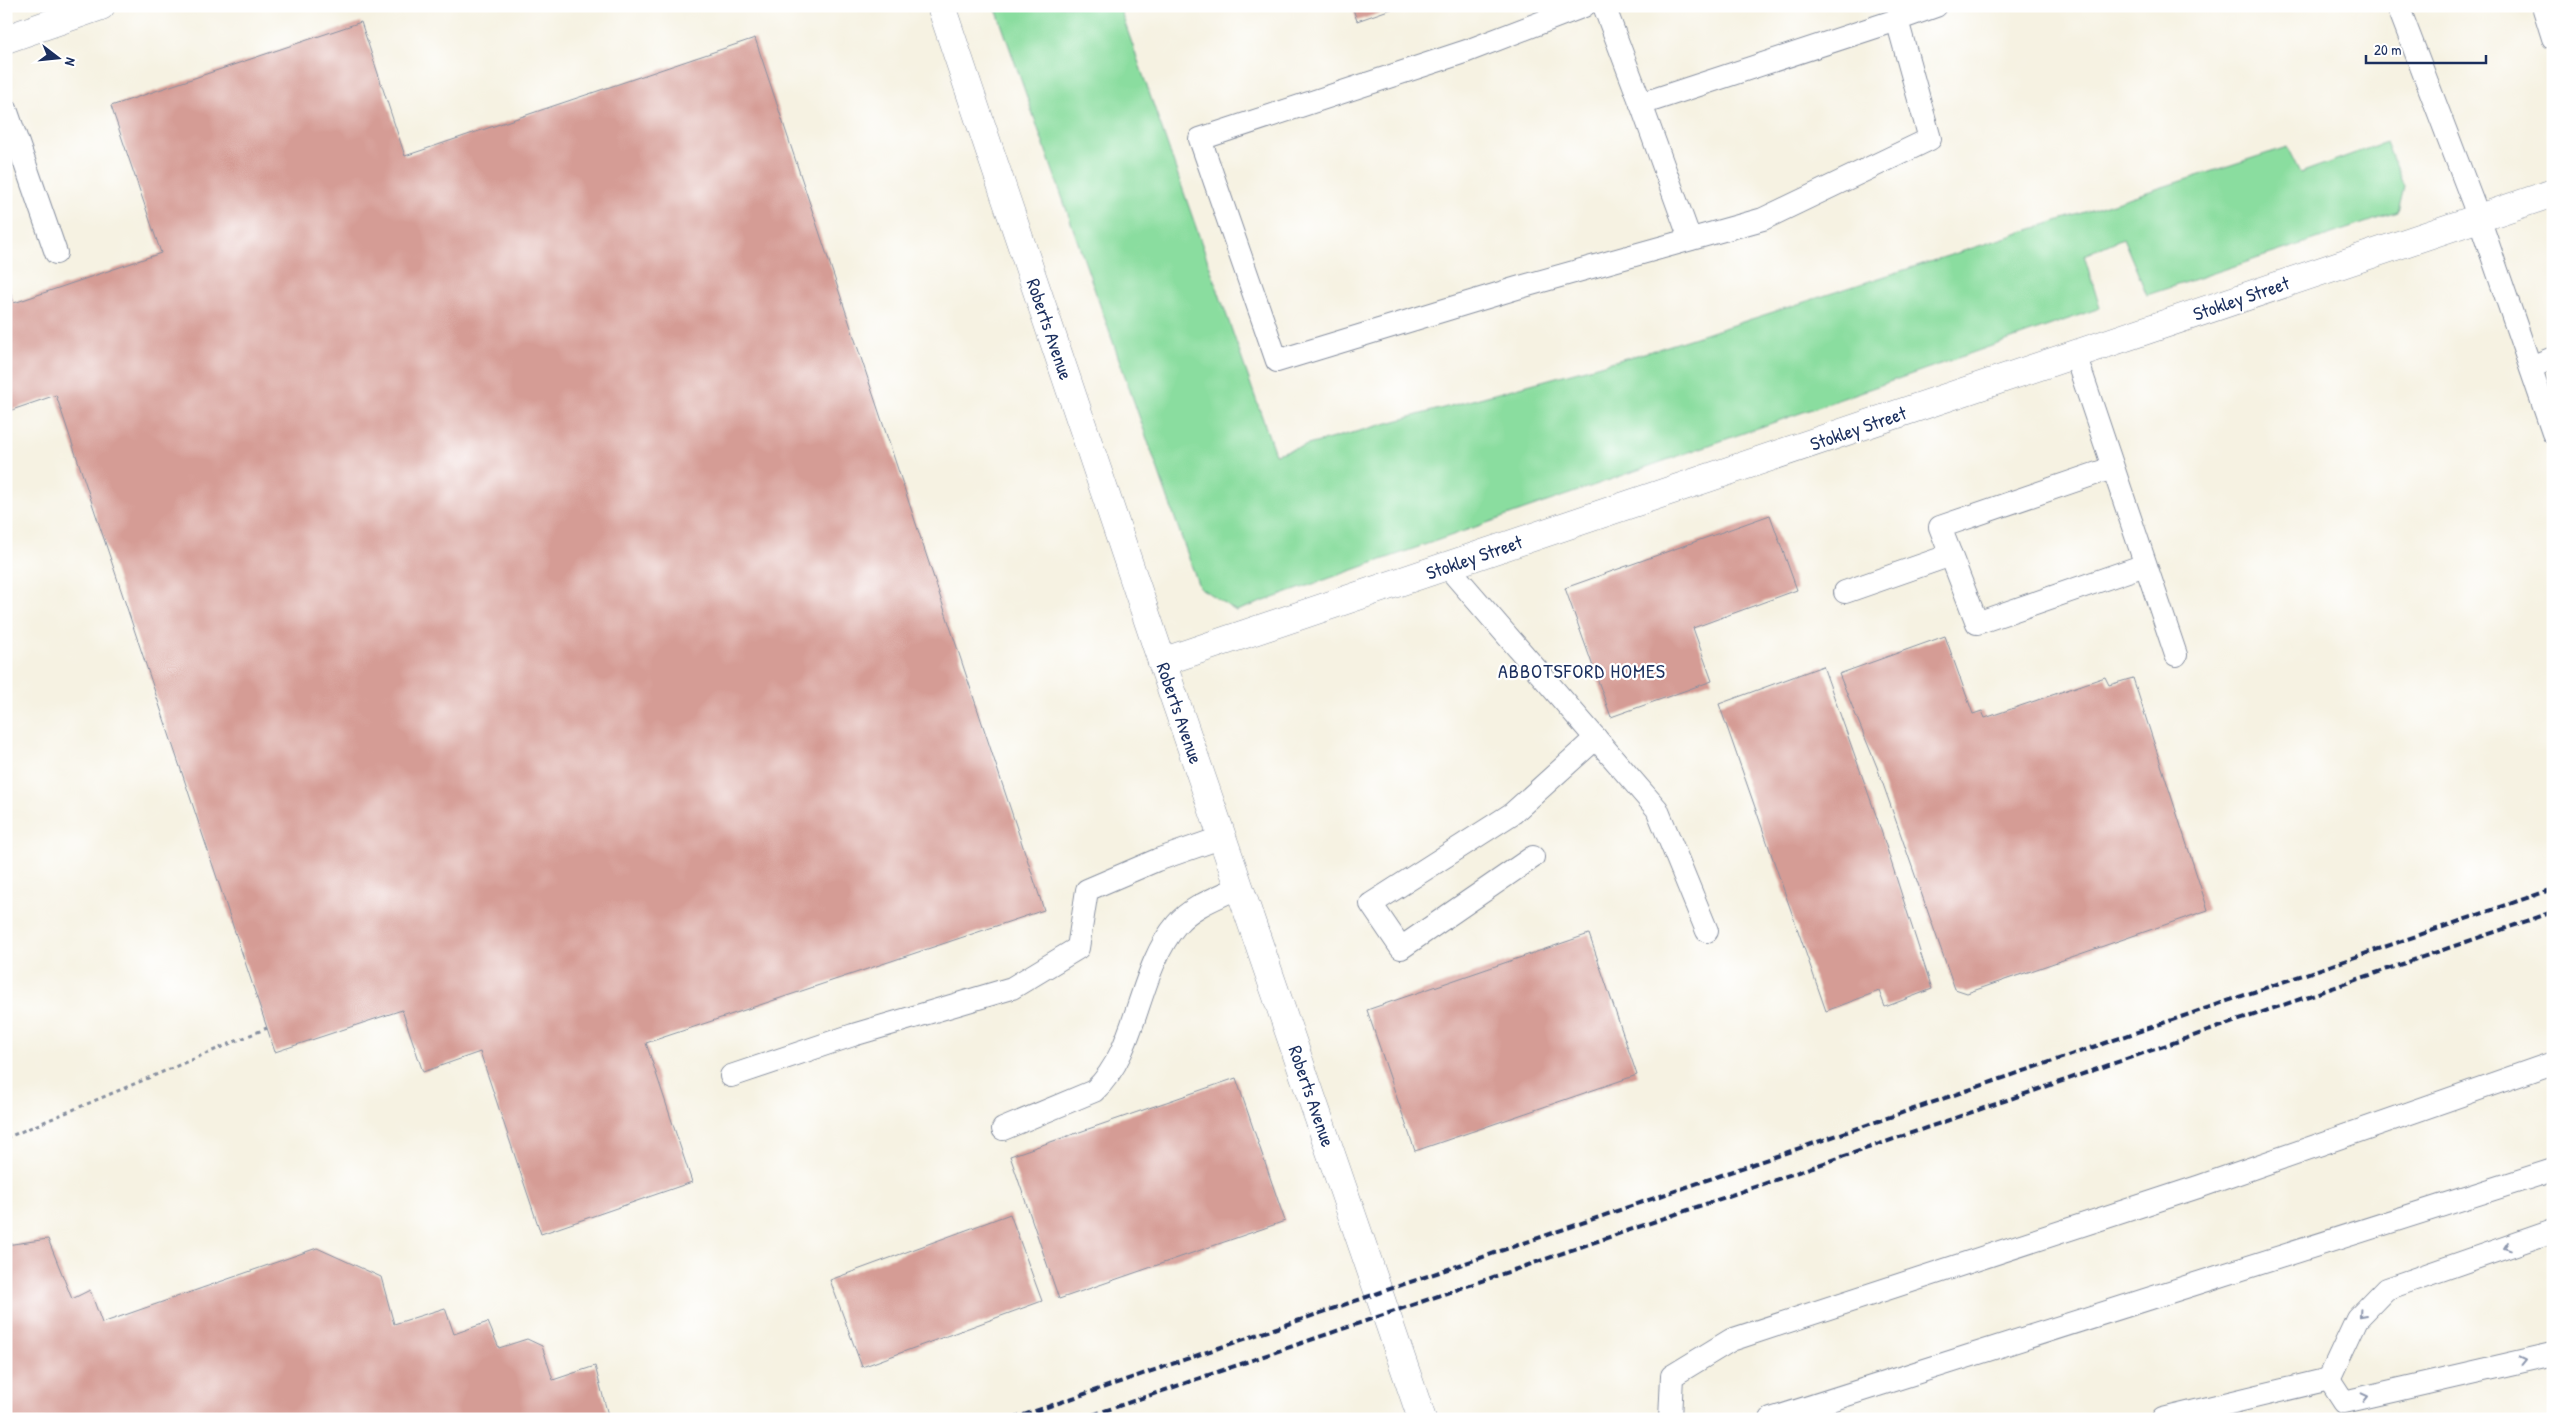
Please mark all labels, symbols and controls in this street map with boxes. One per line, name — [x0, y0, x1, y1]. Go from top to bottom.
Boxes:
north arrow — [32, 32, 82, 82]
scale bar — [2366, 32, 2486, 64]
text: 20 m — [2374, 39, 2401, 60]
text: N — [61, 56, 81, 68]
street label: Stokley Street — [2189, 269, 2293, 327]
street label: Roberts Avenue — [1021, 275, 1080, 383]
street label: Stokley Street — [1806, 399, 1910, 457]
street label: Stokley Street — [1422, 528, 1526, 586]
district label: ABBOTSFORD HOMES — [1498, 657, 1666, 684]
street label: Roberts Avenue — [1151, 659, 1210, 767]
street label: Roberts Avenue — [1283, 1042, 1342, 1150]
one-way arrow — [2503, 1241, 2511, 1251]
one-way arrow — [2359, 1309, 2368, 1318]
one-way arrow — [2519, 1356, 2527, 1366]
one-way arrow — [2360, 1392, 2369, 1403]

